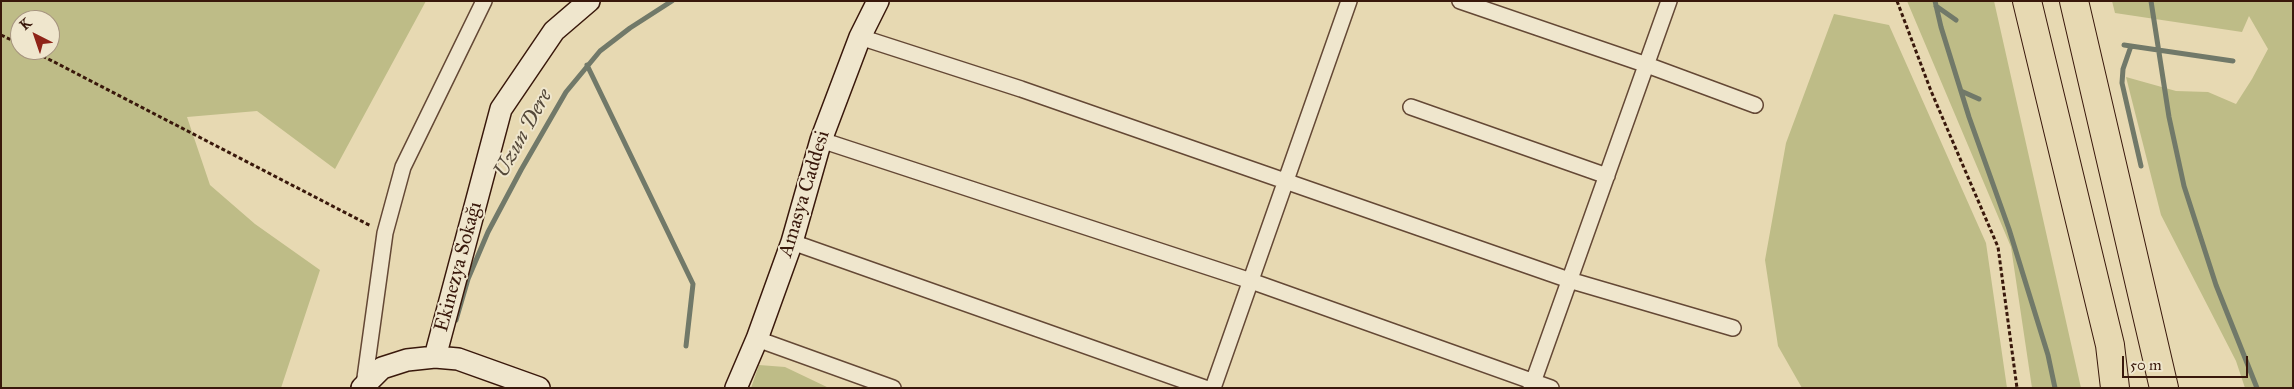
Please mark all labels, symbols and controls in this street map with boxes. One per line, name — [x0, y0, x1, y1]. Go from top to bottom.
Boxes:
north arrow — [10, 10, 60, 60]
text: K — [16, 14, 35, 34]
water label: Uzun Dere — [489, 85, 559, 183]
street label: Amasya Caddesi — [774, 128, 836, 260]
street label: Ekinezya Sokağı — [430, 199, 488, 335]
scale bar — [2124, 346, 2250, 378]
text: 50 m — [2130, 356, 2162, 374]

